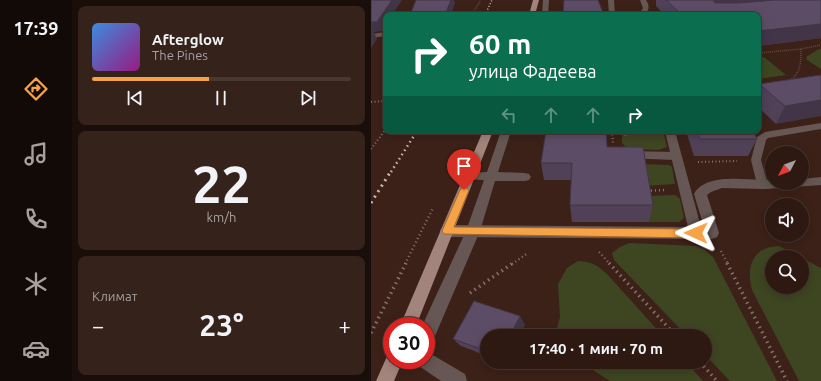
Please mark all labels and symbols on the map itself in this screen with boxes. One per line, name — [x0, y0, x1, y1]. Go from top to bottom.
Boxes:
north arrow — [765, 146, 809, 190]
pin — [447, 149, 481, 190]
position arrow — [675, 212, 717, 254]
speed limit sign: 30 — [383, 317, 435, 369]

